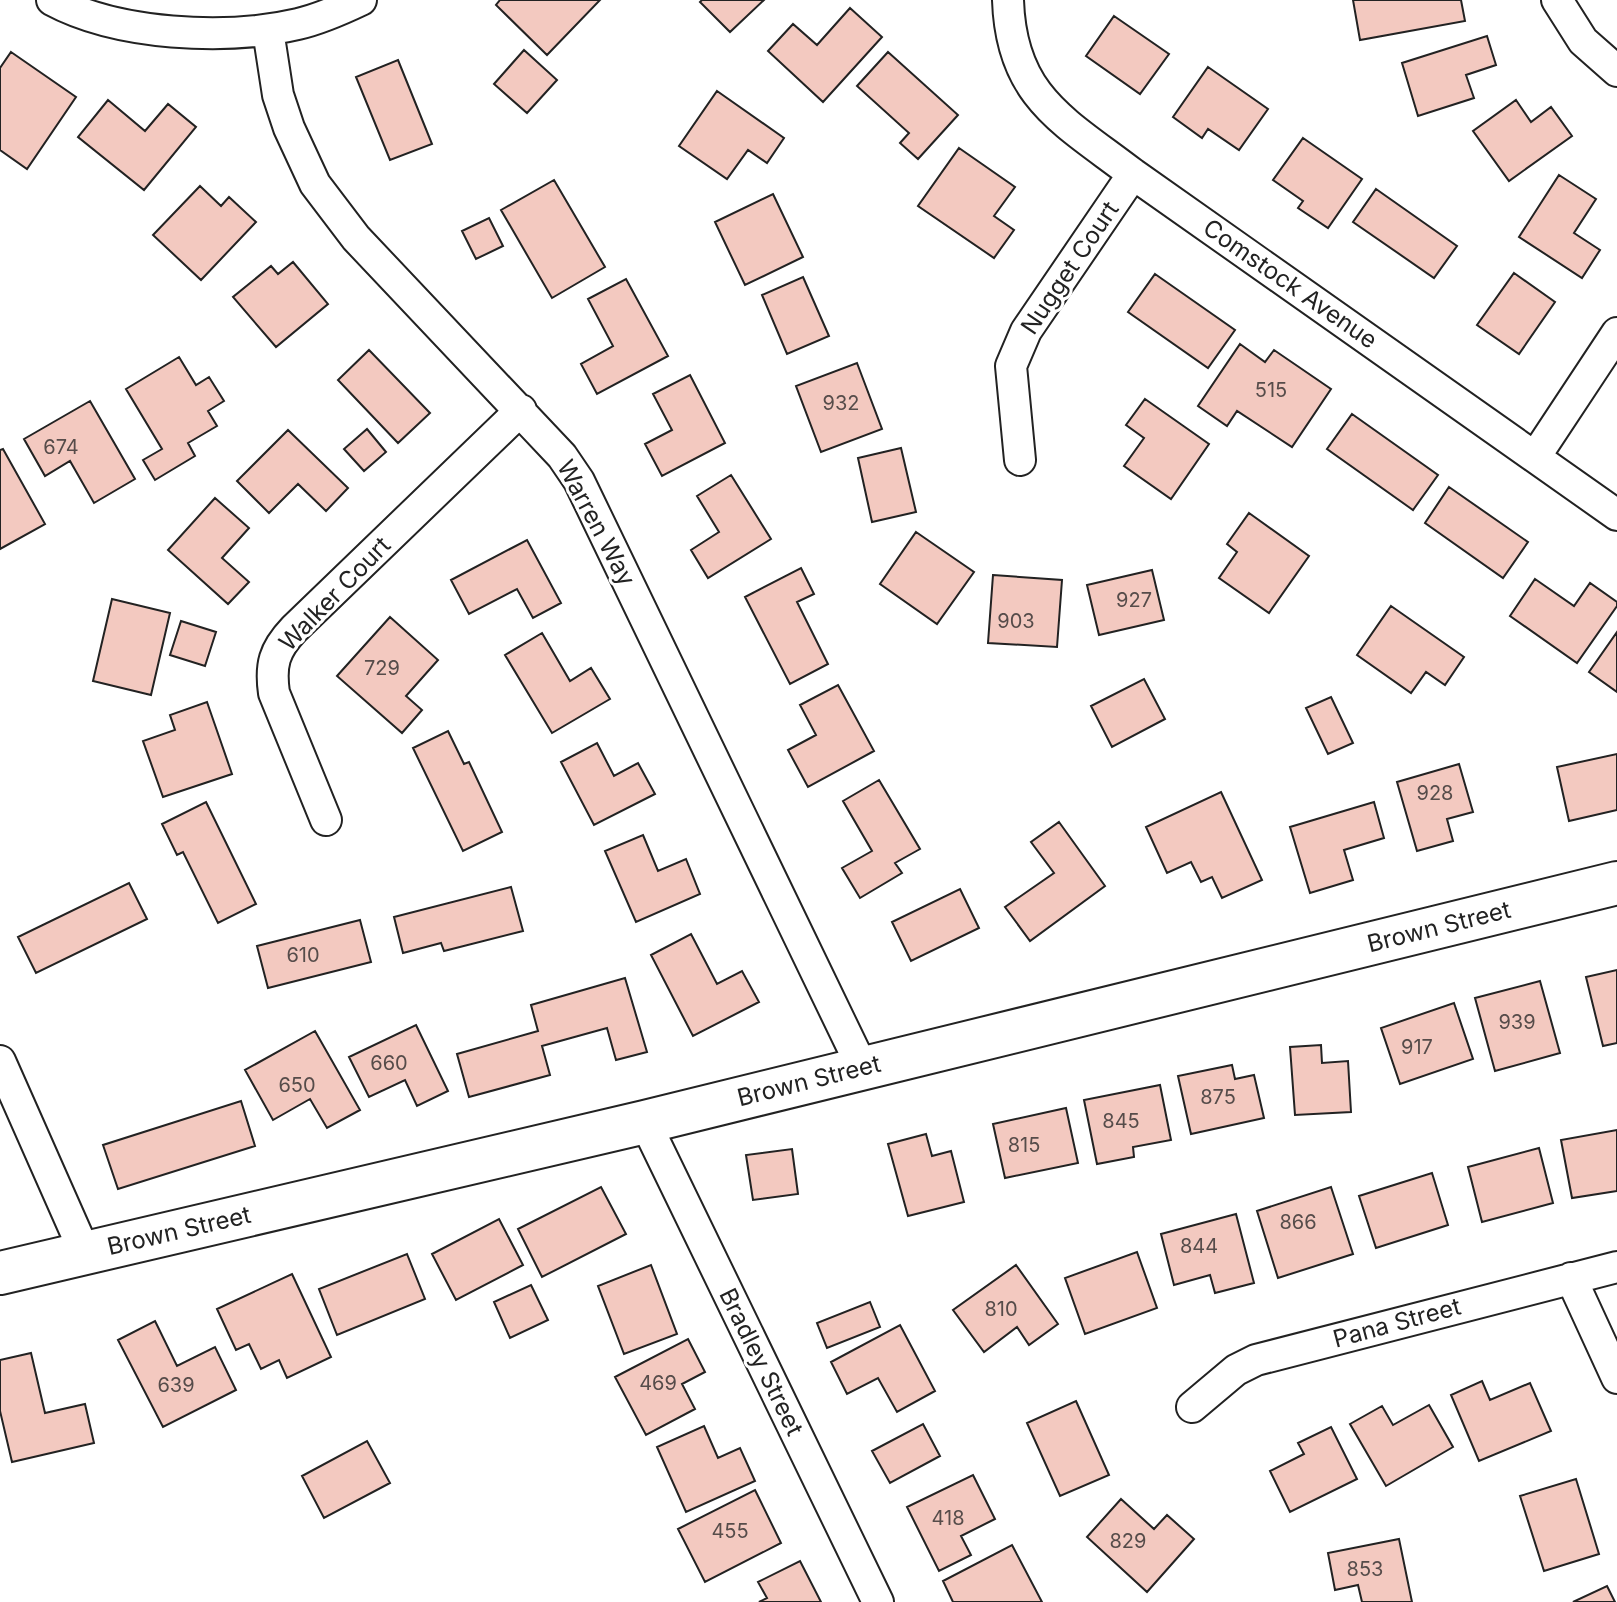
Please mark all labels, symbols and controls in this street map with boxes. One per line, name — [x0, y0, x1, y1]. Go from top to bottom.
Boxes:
street label: Nugget Court — [1015, 196, 1125, 340]
street label: Comstock Avenue — [1198, 213, 1383, 354]
house number: 515 — [1255, 378, 1287, 402]
house number: 932 — [823, 391, 859, 415]
house number: 674 — [43, 435, 79, 459]
street label: Warren Way — [551, 455, 642, 590]
street label: Walker Court — [273, 530, 396, 657]
house number: 927 — [1116, 588, 1152, 612]
house number: 903 — [997, 609, 1035, 633]
house number: 729 — [364, 656, 400, 680]
house number: 928 — [1417, 781, 1453, 805]
street label: Brown Street — [1364, 895, 1514, 958]
house number: 610 — [286, 943, 320, 967]
house number: 939 — [1498, 1010, 1536, 1034]
house number: 917 — [1401, 1035, 1433, 1059]
street label: Brown Street — [734, 1049, 884, 1112]
house number: 660 — [370, 1051, 408, 1075]
house number: 650 — [278, 1073, 316, 1097]
house number: 875 — [1200, 1085, 1236, 1109]
house number: 845 — [1102, 1109, 1140, 1133]
house number: 815 — [1008, 1133, 1040, 1157]
street label: Brown Street — [104, 1200, 254, 1261]
house number: 866 — [1279, 1210, 1317, 1234]
house number: 844 — [1180, 1234, 1218, 1258]
street label: Bradley Street — [713, 1283, 810, 1440]
street label: Pana Street — [1330, 1292, 1464, 1353]
house number: 810 — [984, 1297, 1018, 1321]
house number: 469 — [639, 1371, 677, 1395]
house number: 639 — [157, 1373, 195, 1397]
house number: 418 — [931, 1506, 965, 1530]
house number: 455 — [711, 1519, 749, 1543]
house number: 829 — [1110, 1529, 1146, 1553]
house number: 853 — [1347, 1557, 1383, 1581]

